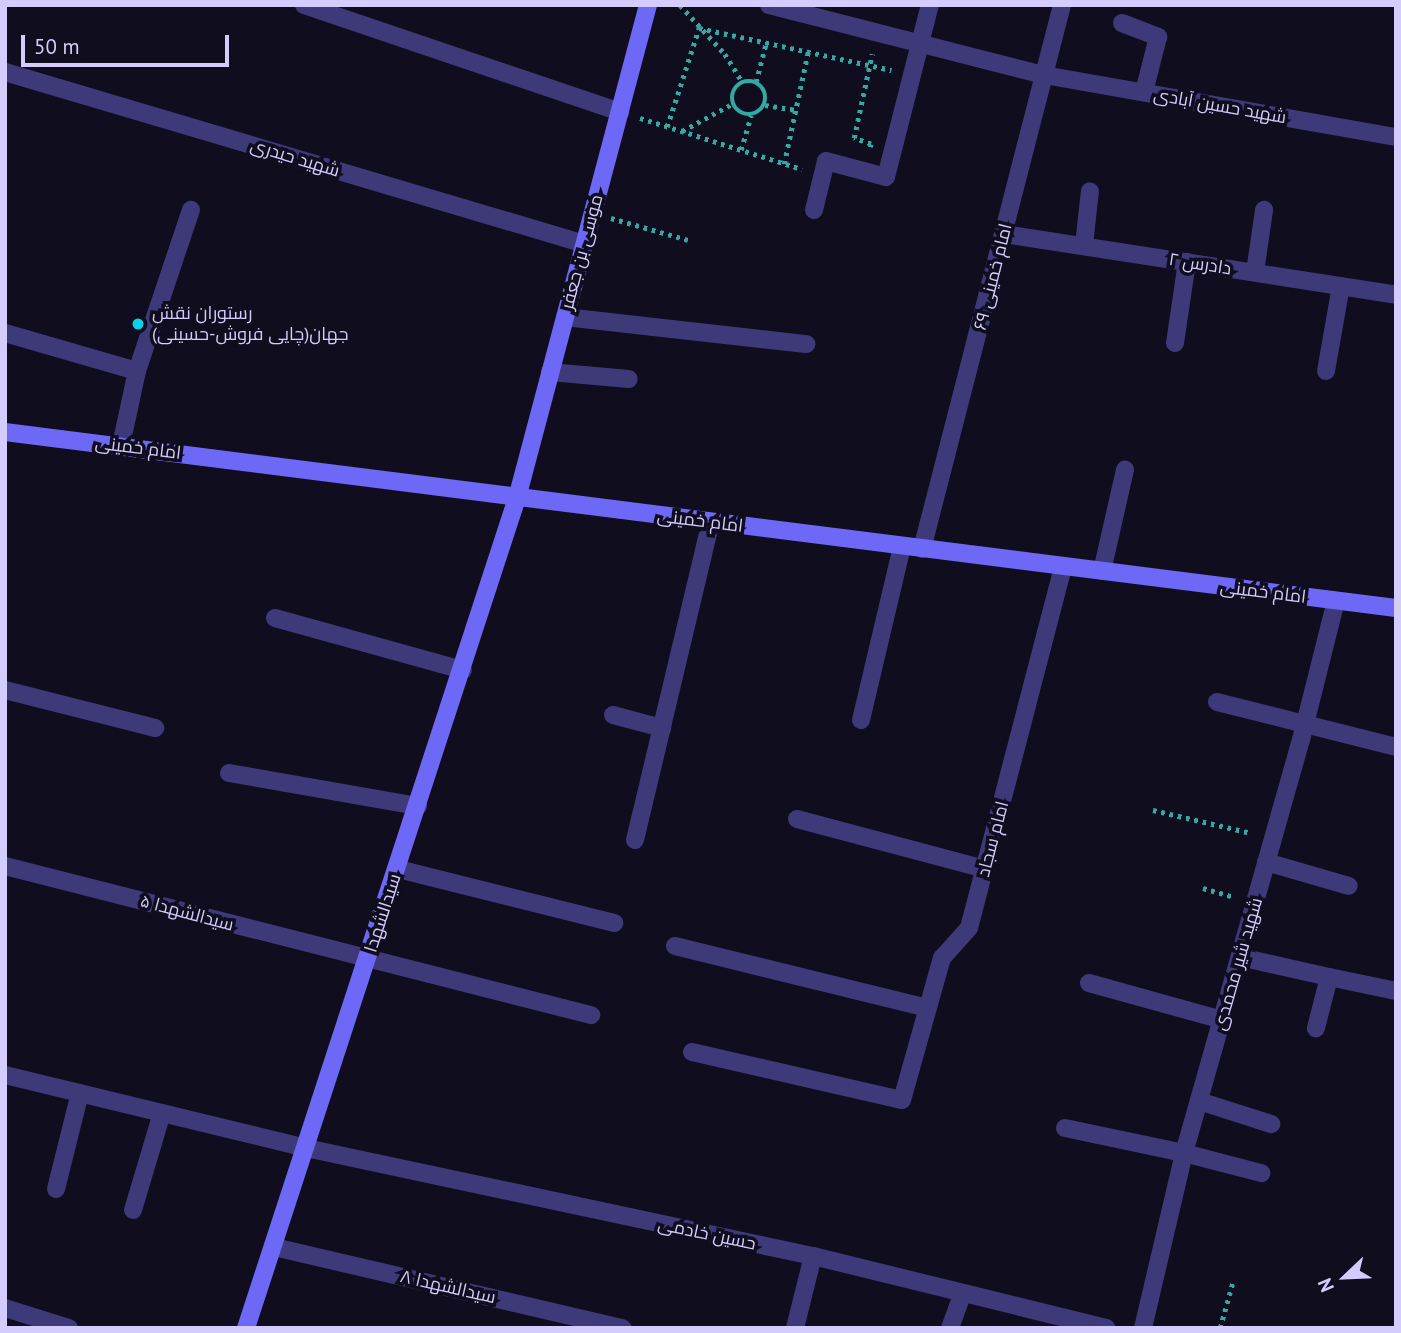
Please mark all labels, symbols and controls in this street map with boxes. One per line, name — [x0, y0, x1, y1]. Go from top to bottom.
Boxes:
scale bar — [24, 21, 233, 65]
text: 50 m — [34, 33, 80, 60]
street label: شهید حسین آبادی — [1152, 84, 1288, 128]
street label: شهید حیدری — [248, 134, 342, 182]
street label: موسی بن جعفر — [556, 192, 608, 312]
street label: امام خمینی ۶۹ — [969, 221, 1017, 333]
street label: دادرس ۲ — [1167, 248, 1233, 280]
place label: رستوران نقش جهان(چایی فروش-حسینی) — [152, 303, 348, 346]
marker: رستوران نقش جهان(چایی فروش-حسینی) — [130, 316, 146, 332]
street label: امام خمینی — [94, 432, 182, 464]
street label: امام خمینی — [656, 505, 744, 537]
street label: امام خمینی — [1219, 576, 1307, 608]
street label: امام سجاد — [973, 799, 1013, 879]
street label: سیدالشهدا — [360, 871, 406, 955]
street label: سیدالشهدا ۵ — [138, 890, 236, 936]
street label: شهید شیر محمدی — [1209, 895, 1267, 1033]
street label: حسین خادمی — [656, 1213, 758, 1255]
north arrow — [1310, 1242, 1380, 1312]
street label: سیدالشهدا ۸ — [398, 1266, 498, 1308]
text: N — [1312, 1275, 1339, 1296]

